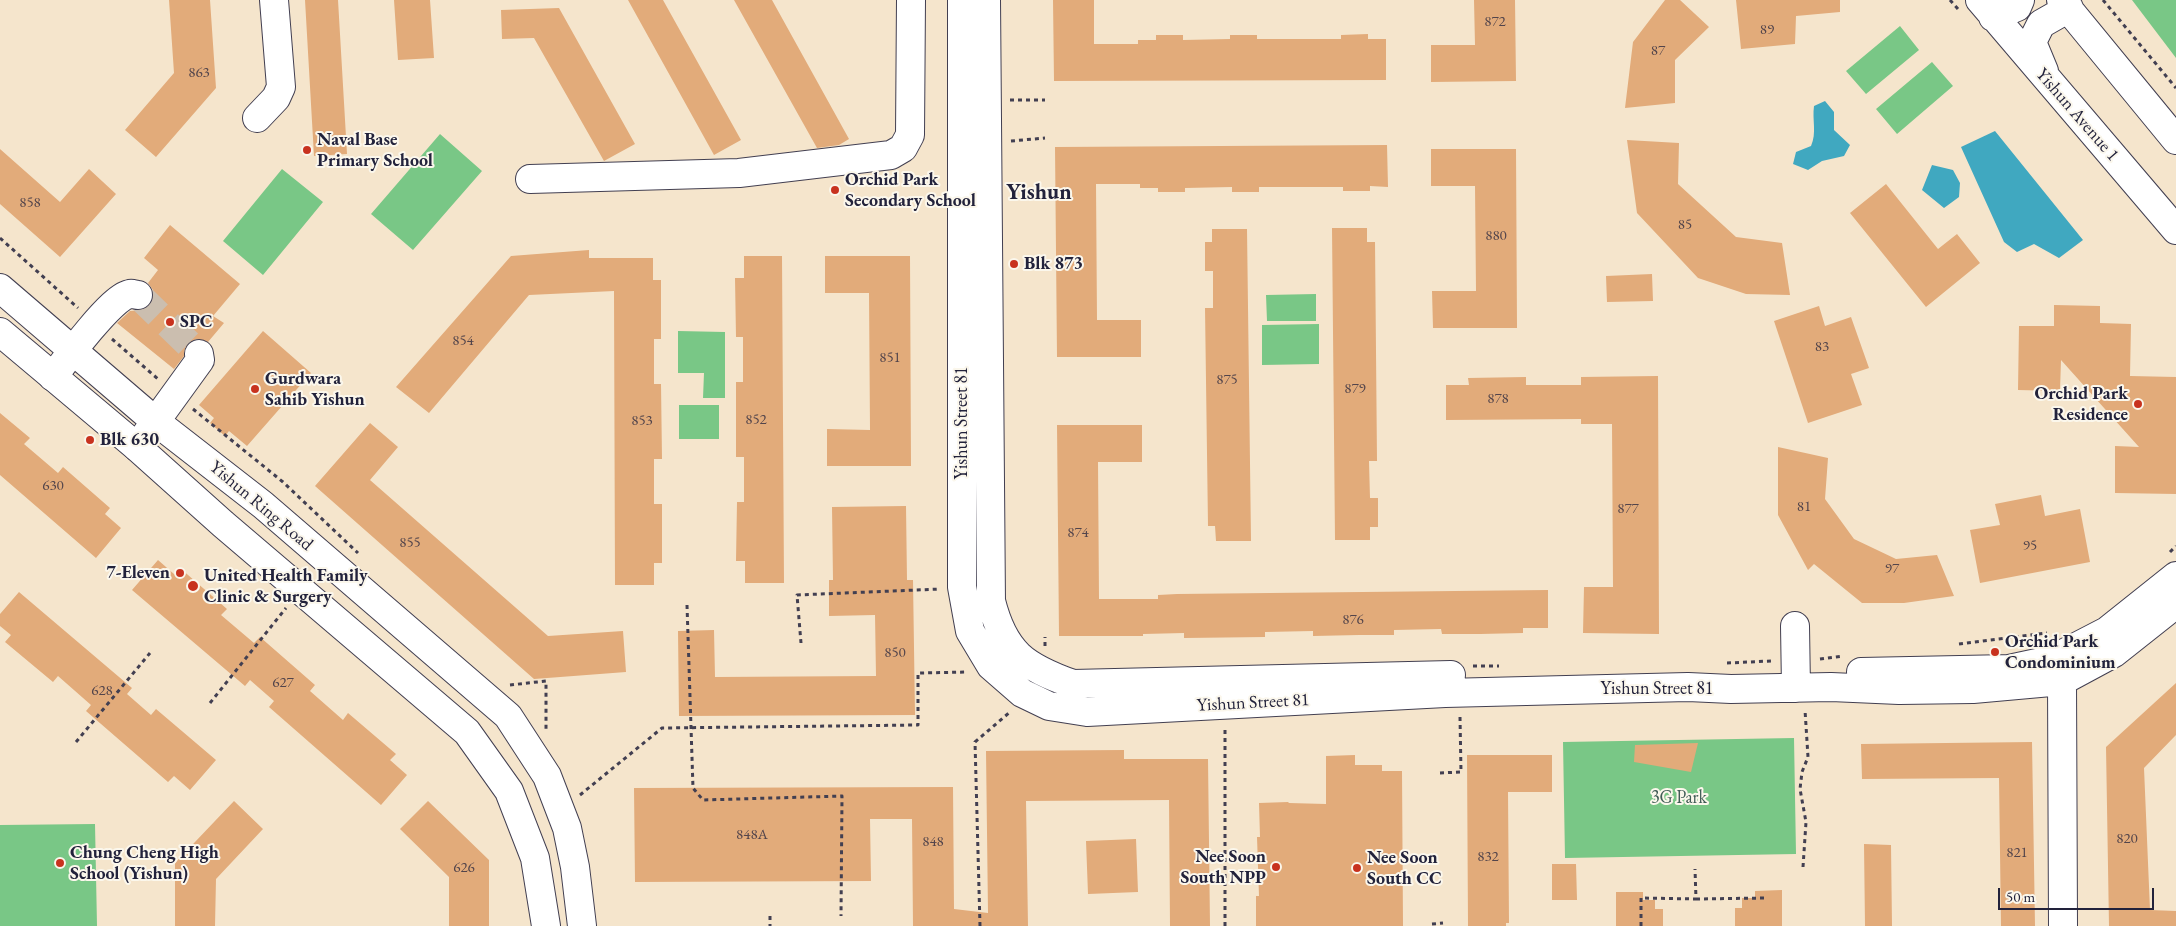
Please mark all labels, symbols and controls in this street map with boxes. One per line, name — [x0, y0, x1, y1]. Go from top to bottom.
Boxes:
house number: 872 — [1484, 13, 1506, 31]
house number: 89 — [1760, 21, 1774, 39]
house number: 87 — [1651, 42, 1665, 60]
house number: 863 — [188, 64, 210, 82]
street label: Yishun Avenue 1 — [2031, 64, 2123, 166]
place label: Naval Base Primary School — [317, 129, 433, 172]
marker: Naval Base Primary School — [301, 144, 313, 156]
place label: Orchid Park Secondary School — [845, 169, 976, 212]
district label: Yishun — [1006, 180, 1072, 206]
marker: Orchid Park Secondary School — [829, 184, 841, 196]
house number: 858 — [19, 194, 41, 212]
house number: 85 — [1678, 216, 1692, 234]
house number: 880 — [1485, 227, 1507, 245]
place label: Blk 873 — [1024, 253, 1083, 275]
marker: Blk 873 — [1008, 258, 1020, 270]
place label: SPC — [180, 311, 213, 333]
marker: SPC — [164, 316, 176, 328]
house number: 854 — [452, 332, 474, 350]
house number: 83 — [1815, 338, 1829, 356]
house number: 851 — [879, 349, 901, 367]
street label: Yishun Street 81 — [951, 367, 973, 479]
place label: Gurdwara Sahib Yishun — [265, 368, 365, 410]
house number: 875 — [1216, 371, 1238, 389]
house number: 879 — [1344, 380, 1366, 398]
marker: Gurdwara Sahib Yishun — [249, 383, 261, 395]
place label: Orchid Park Residence — [2035, 383, 2128, 426]
house number: 878 — [1487, 390, 1509, 408]
marker: Orchid Park Residence — [2132, 398, 2144, 410]
house number: 852 — [745, 411, 767, 429]
house number: 853 — [631, 412, 653, 430]
place label: Blk 630 — [100, 429, 159, 451]
marker: Blk 630 — [84, 434, 96, 446]
street label: Yishun Ring Road — [205, 456, 317, 556]
house number: 630 — [42, 477, 64, 495]
house number: 81 — [1797, 498, 1811, 516]
house number: 877 — [1617, 500, 1639, 518]
house number: 874 — [1067, 524, 1089, 542]
house number: 855 — [399, 534, 421, 552]
house number: 95 — [2023, 537, 2037, 555]
house number: 97 — [1885, 560, 1899, 578]
place label: 7-Eleven — [106, 562, 170, 584]
place label: United Health Family Clinic & Surgery — [204, 565, 368, 608]
marker: 7-Eleven — [174, 567, 186, 579]
marker: United Health Family Clinic & Surgery — [186, 579, 200, 593]
house number: 876 — [1342, 611, 1364, 629]
place label: Orchid Park Condominium — [2005, 631, 2115, 674]
house number: 850 — [884, 644, 906, 662]
marker: Orchid Park Condominium — [1989, 646, 2001, 658]
house number: 627 — [272, 674, 294, 692]
street label: Yishun Street 81 — [1601, 678, 1713, 700]
house number: 628 — [91, 682, 113, 700]
street label: Yishun Street 81 — [1196, 689, 1310, 717]
park label: 3G Park — [1651, 787, 1707, 809]
house number: 848A — [736, 826, 768, 844]
house number: 820 — [2116, 830, 2138, 848]
house number: 848 — [922, 833, 944, 851]
place label: Chung Cheng High School (Yishun) — [70, 842, 219, 884]
house number: 821 — [2006, 844, 2028, 862]
place label: Nee Soon South NPP — [1180, 846, 1266, 889]
place label: Nee Soon South CC — [1367, 847, 1442, 890]
house number: 832 — [1477, 848, 1499, 866]
marker: Chung Cheng High School (Yishun) — [54, 857, 66, 869]
house number: 626 — [453, 859, 475, 877]
marker: Nee Soon South NPP — [1270, 861, 1282, 873]
marker: Nee Soon South CC — [1351, 862, 1363, 874]
scale bar — [2001, 878, 2157, 910]
text: 50 m — [2006, 887, 2035, 906]

